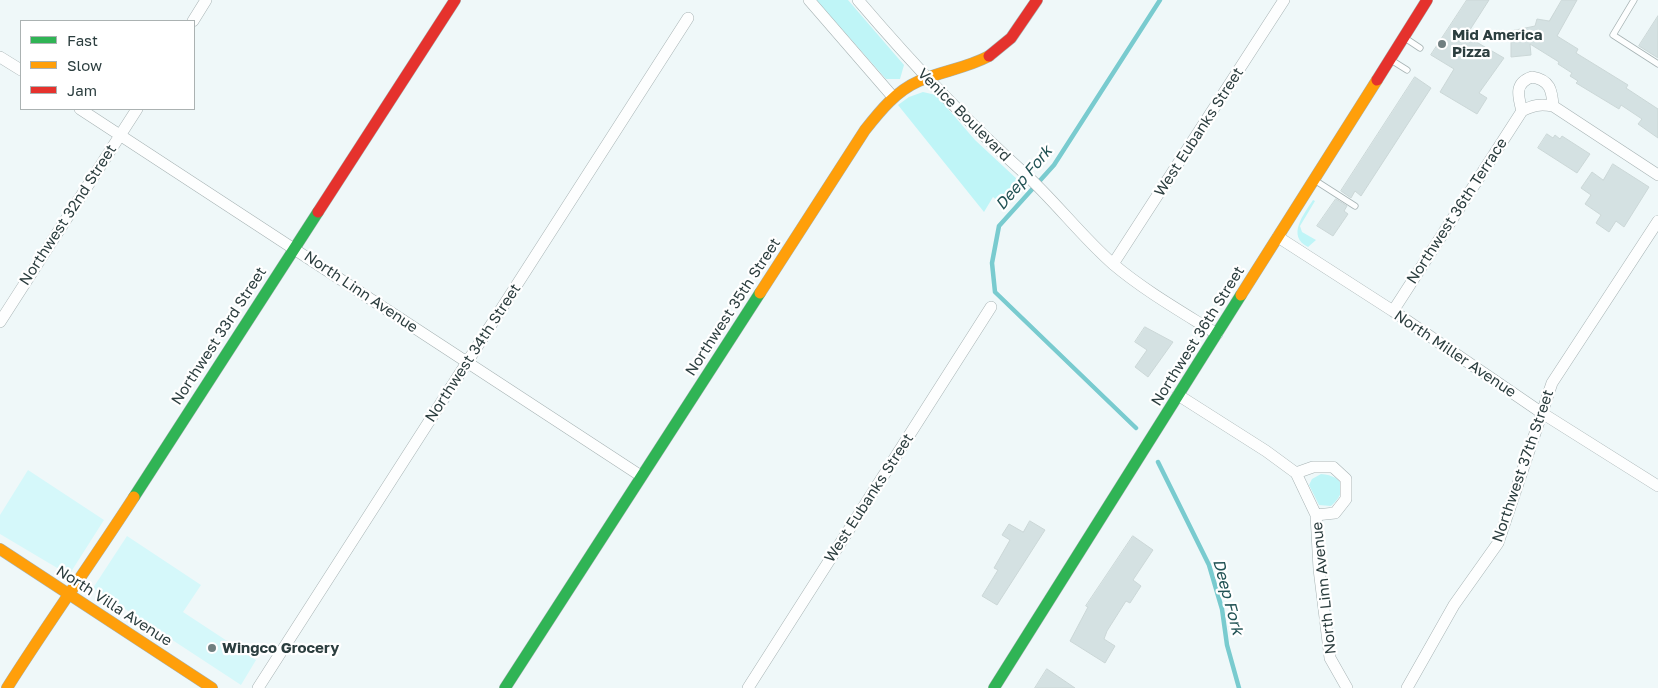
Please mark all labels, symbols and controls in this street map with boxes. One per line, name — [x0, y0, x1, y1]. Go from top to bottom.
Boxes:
legend — [20, 20, 195, 110]
place label: Mid America Pizza — [1452, 26, 1542, 61]
text: Fast — [67, 31, 98, 49]
marker: Mid America Pizza — [1436, 38, 1448, 50]
text: Slow — [67, 56, 102, 74]
street label: West Eubanks Street — [1151, 64, 1247, 200]
street label: Venice Boulevard — [914, 65, 1014, 165]
text: Jam — [67, 81, 97, 99]
street label: Northwest 36th Terrace — [1403, 135, 1511, 287]
street label: Northwest 32nd Street — [16, 141, 120, 289]
water label: Deep Fork — [992, 142, 1056, 214]
street label: Northwest 35th Street — [682, 235, 784, 379]
street label: North Linn Avenue — [301, 247, 421, 337]
street label: Northwest 36th Street — [1148, 263, 1248, 409]
street label: Northwest 33rd Street — [168, 264, 270, 408]
street label: Northwest 34th Street — [422, 280, 524, 426]
street label: North Miller Avenue — [1391, 307, 1519, 401]
street label: Northwest 37th Street — [1488, 387, 1558, 545]
street label: West Eubanks Street — [821, 430, 917, 566]
street label: North Linn Avenue — [1308, 521, 1340, 655]
water label: Deep Fork — [1209, 557, 1247, 637]
street label: North Villa Avenue — [53, 562, 175, 650]
place label: Wingco Grocery — [222, 639, 339, 657]
marker: Wingco Grocery — [206, 642, 218, 654]

